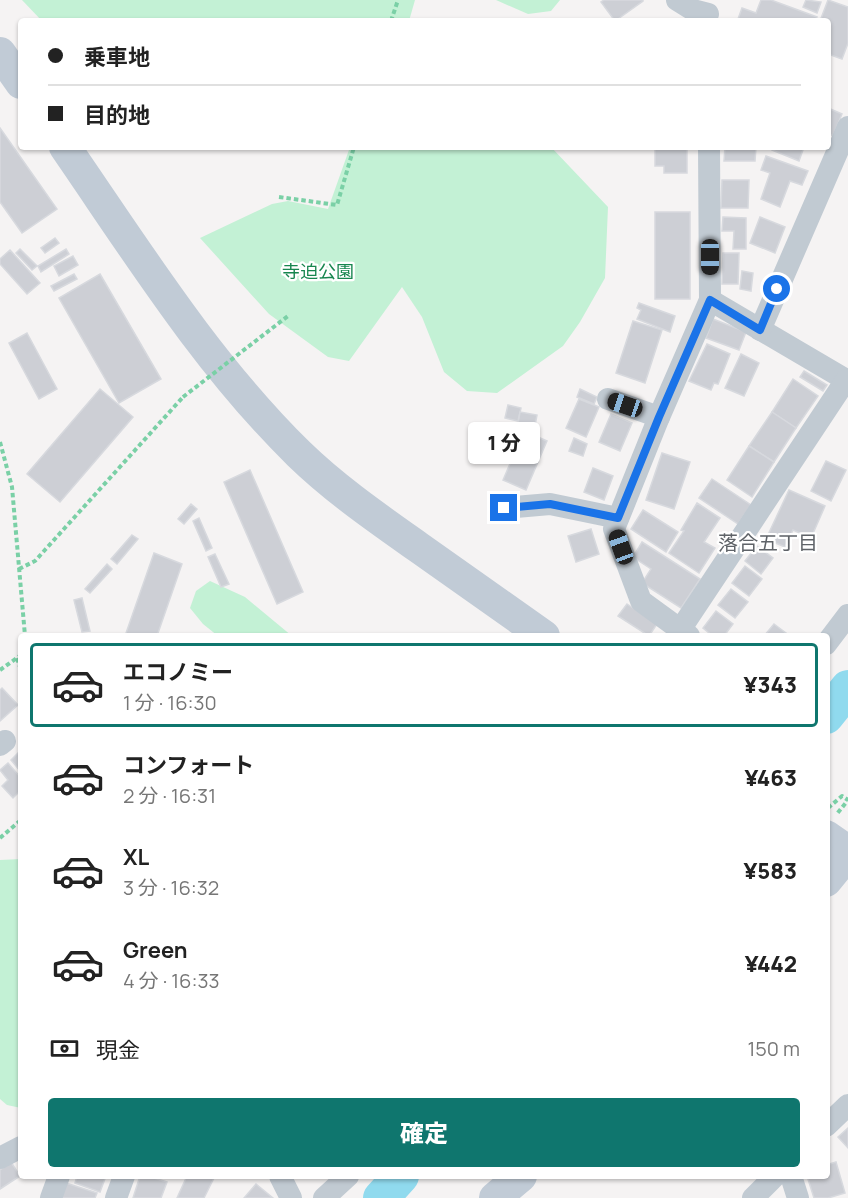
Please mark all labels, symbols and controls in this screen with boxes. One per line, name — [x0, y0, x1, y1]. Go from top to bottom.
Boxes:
text: 乗車地 — [84, 42, 150, 72]
text: 目的地 — [84, 100, 150, 130]
car — [701, 239, 719, 275]
park label: 寺迫公園 — [282, 259, 354, 283]
route start — [763, 275, 790, 302]
car — [605, 391, 645, 419]
callout: 1 分 — [468, 421, 540, 463]
text: 1 分 — [487, 429, 521, 456]
route end — [490, 494, 517, 521]
car — [606, 527, 636, 567]
district label: 落合五丁目 — [718, 529, 818, 556]
text: エコノミー — [123, 657, 233, 687]
icon: car — [51, 658, 105, 712]
text: ¥343 — [744, 670, 797, 700]
text: 1 分 · 16:30 — [123, 689, 217, 716]
text: コンフォート — [123, 750, 254, 780]
icon: car — [51, 751, 105, 805]
text: ¥463 — [744, 763, 797, 793]
text: 2 分 · 16:31 — [123, 782, 216, 809]
text: XL — [123, 842, 149, 872]
icon: car — [51, 844, 105, 898]
text: ¥583 — [743, 856, 797, 886]
text: 3 分 · 16:32 — [123, 874, 219, 901]
text: Green — [123, 935, 188, 965]
icon: car — [51, 937, 105, 991]
text: ¥442 — [745, 949, 797, 979]
text: 4 分 · 16:33 — [123, 967, 220, 994]
icon: cash — [48, 1032, 81, 1065]
text: 現金 — [96, 1035, 140, 1065]
text: 150 m — [747, 1035, 800, 1062]
button: 確定 — [48, 1098, 800, 1167]

